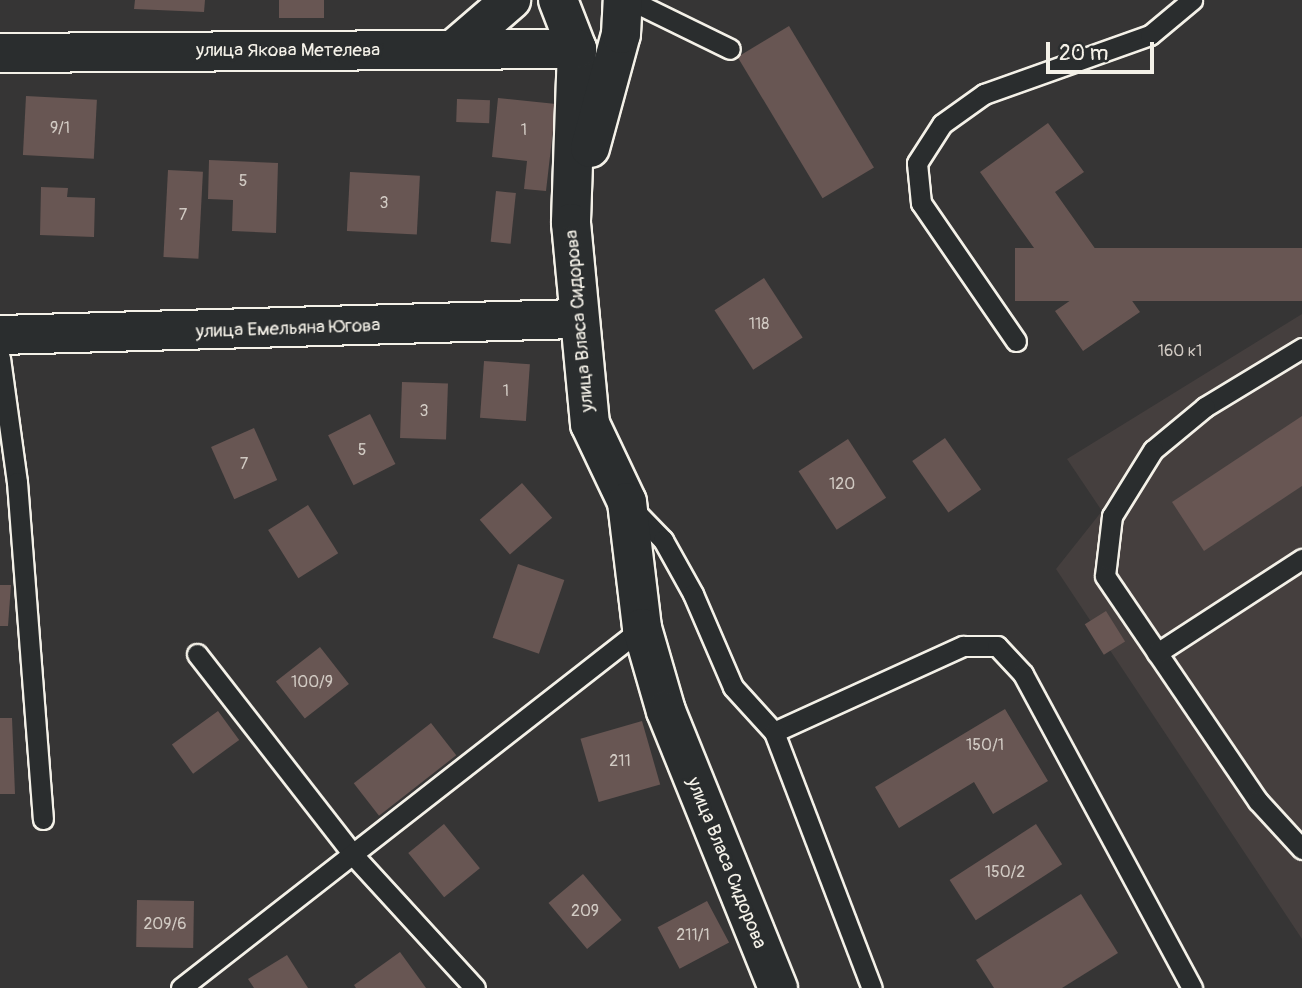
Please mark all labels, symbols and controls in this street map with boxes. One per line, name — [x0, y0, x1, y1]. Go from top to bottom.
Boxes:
scale bar — [1050, 28, 1158, 72]
street label: улица Якова Метелева — [196, 40, 380, 62]
text: 20 m — [1059, 40, 1108, 67]
house number: 9/1 — [50, 118, 70, 138]
house number: 1 — [521, 120, 527, 140]
house number: 5 — [239, 171, 247, 191]
house number: 3 — [380, 193, 388, 213]
house number: 7 — [179, 205, 187, 225]
street label: улица Власа Сидорова — [561, 229, 599, 413]
street label: улица Емельяна Югова — [195, 314, 381, 344]
house number: 118 — [749, 314, 769, 334]
house number: 160 к1 — [1158, 341, 1202, 361]
house number: 1 — [503, 381, 509, 401]
house number: 3 — [420, 401, 428, 421]
house number: 5 — [358, 440, 366, 460]
house number: 7 — [240, 454, 248, 474]
house number: 120 — [829, 474, 855, 494]
house number: 100/9 — [291, 672, 333, 692]
house number: 150/1 — [966, 735, 1004, 755]
house number: 211 — [609, 751, 631, 771]
street label: улица Власа Сидорова — [681, 774, 771, 952]
house number: 150/2 — [985, 862, 1025, 882]
house number: 209 — [571, 901, 599, 921]
house number: 209/6 — [143, 914, 187, 934]
house number: 211/1 — [676, 925, 710, 945]

